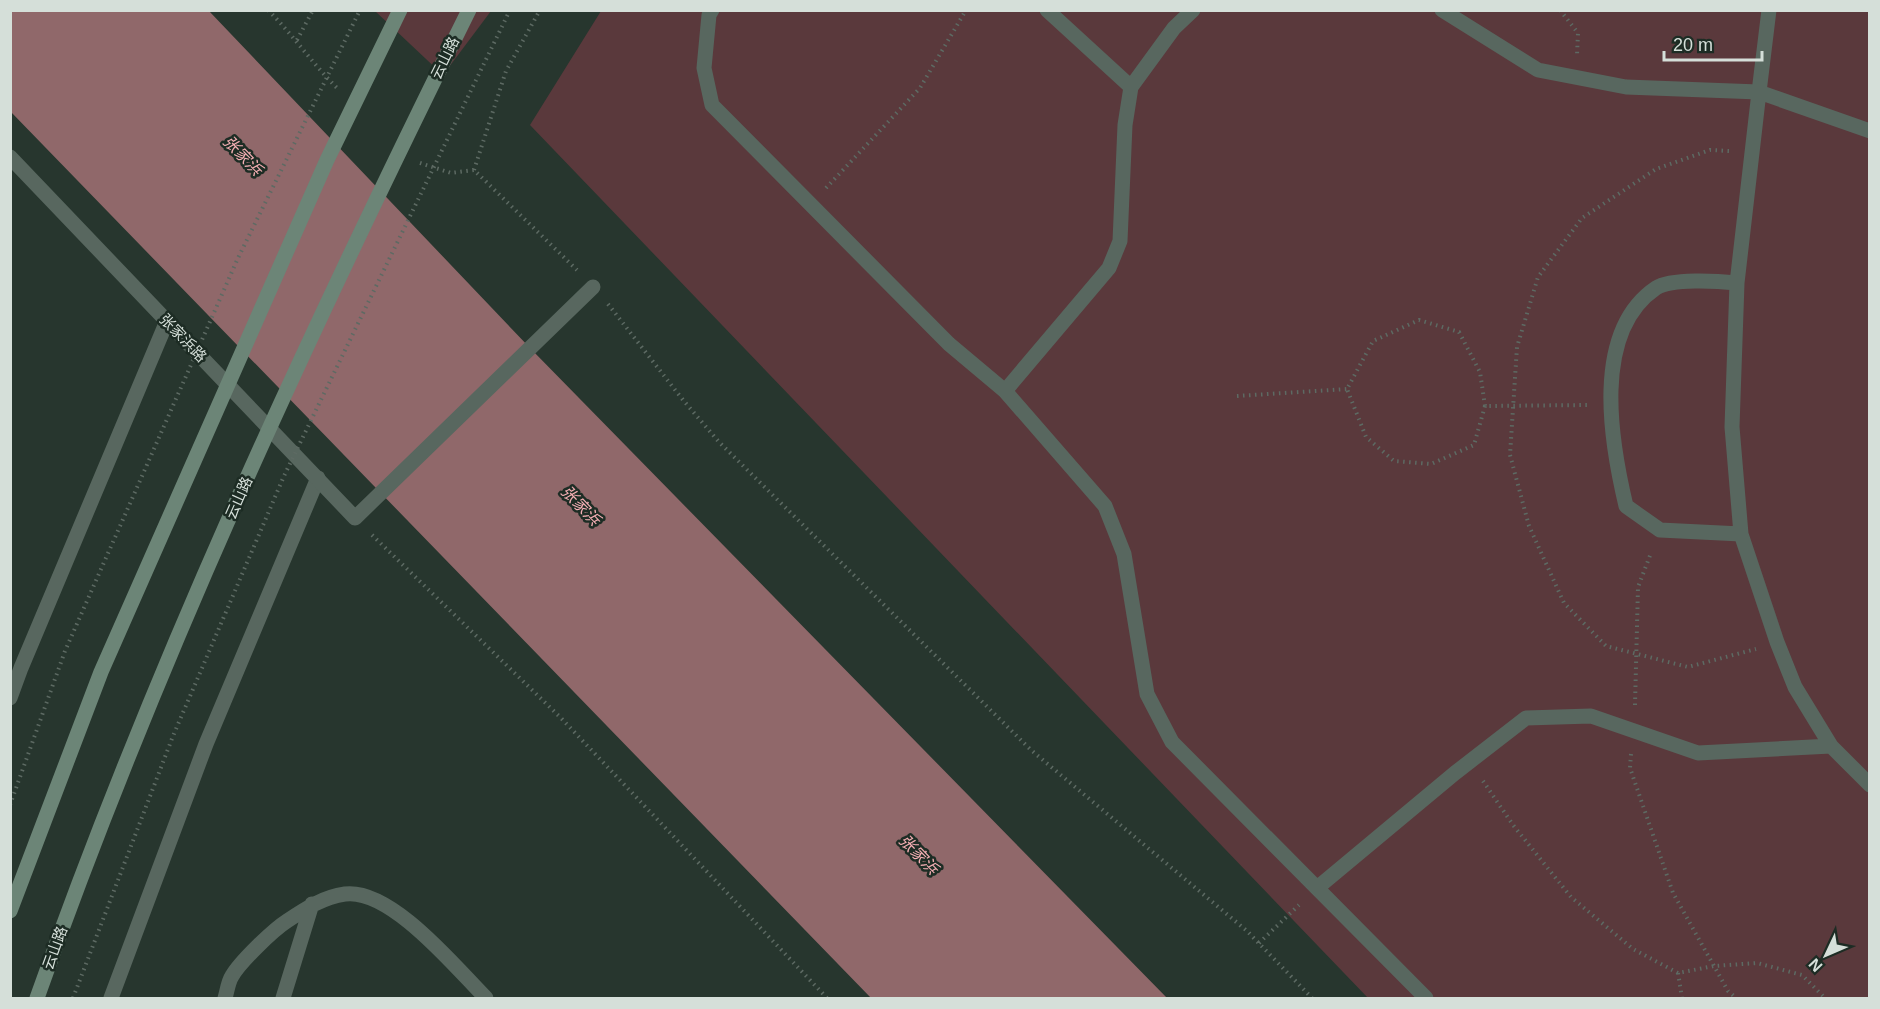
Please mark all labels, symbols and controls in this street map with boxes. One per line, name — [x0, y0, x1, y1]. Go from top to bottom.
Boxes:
scale bar — [1664, 24, 1762, 62]
street label: 云山路 — [427, 34, 462, 82]
text: 20 m — [1673, 35, 1713, 55]
water label: 张家浜 — [220, 132, 267, 180]
street label: 张家浜路 — [156, 310, 210, 365]
street label: 云山路 — [222, 474, 255, 522]
water label: 张家浜 — [558, 482, 605, 530]
water label: 张家浜 — [896, 831, 943, 879]
street label: 云山路 — [39, 924, 70, 972]
north arrow — [1796, 925, 1856, 985]
text: N — [1805, 955, 1826, 975]

